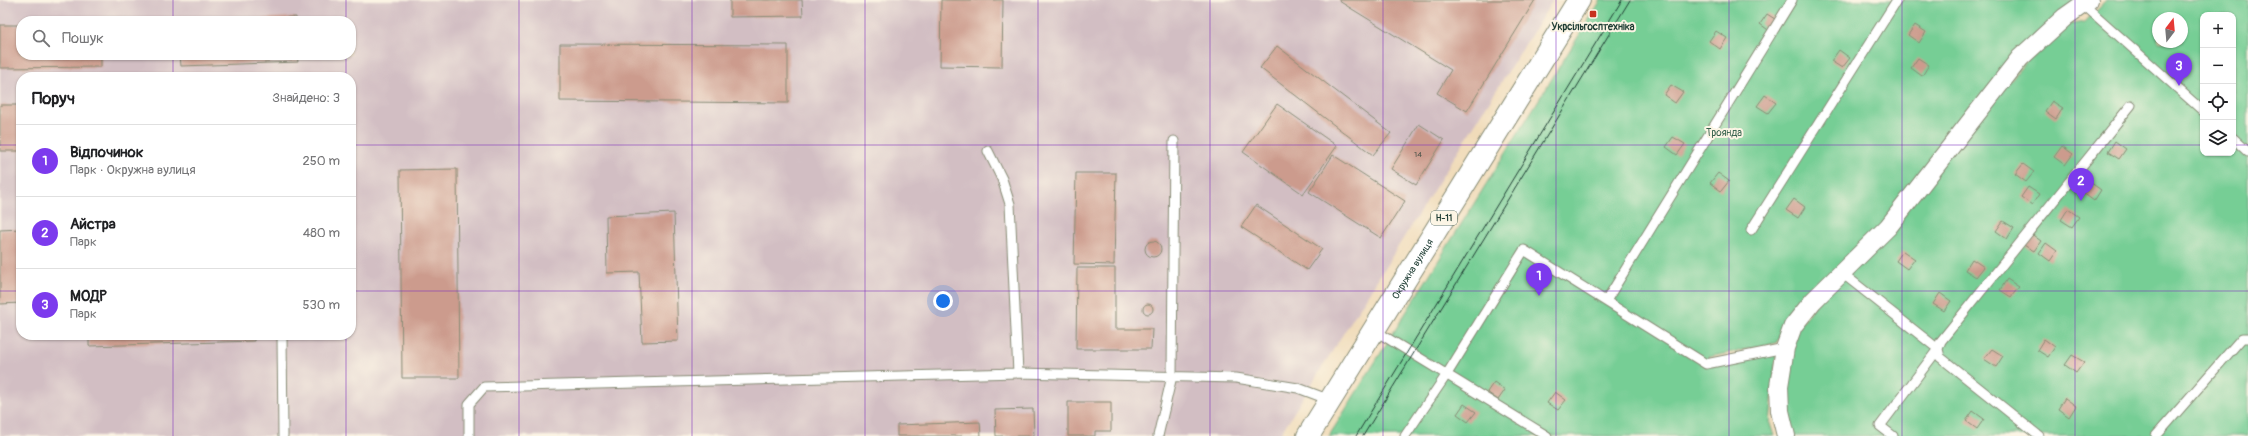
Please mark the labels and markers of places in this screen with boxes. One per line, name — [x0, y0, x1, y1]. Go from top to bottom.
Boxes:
marker: Укрсільгосптехніка — [1588, 9, 1598, 19]
place label: Укрсільгосптехніка — [1551, 21, 1635, 33]
pin: 3 — [2166, 53, 2192, 86]
pin: 2 — [2068, 168, 2094, 201]
pin: 1 — [1526, 263, 1552, 296]

